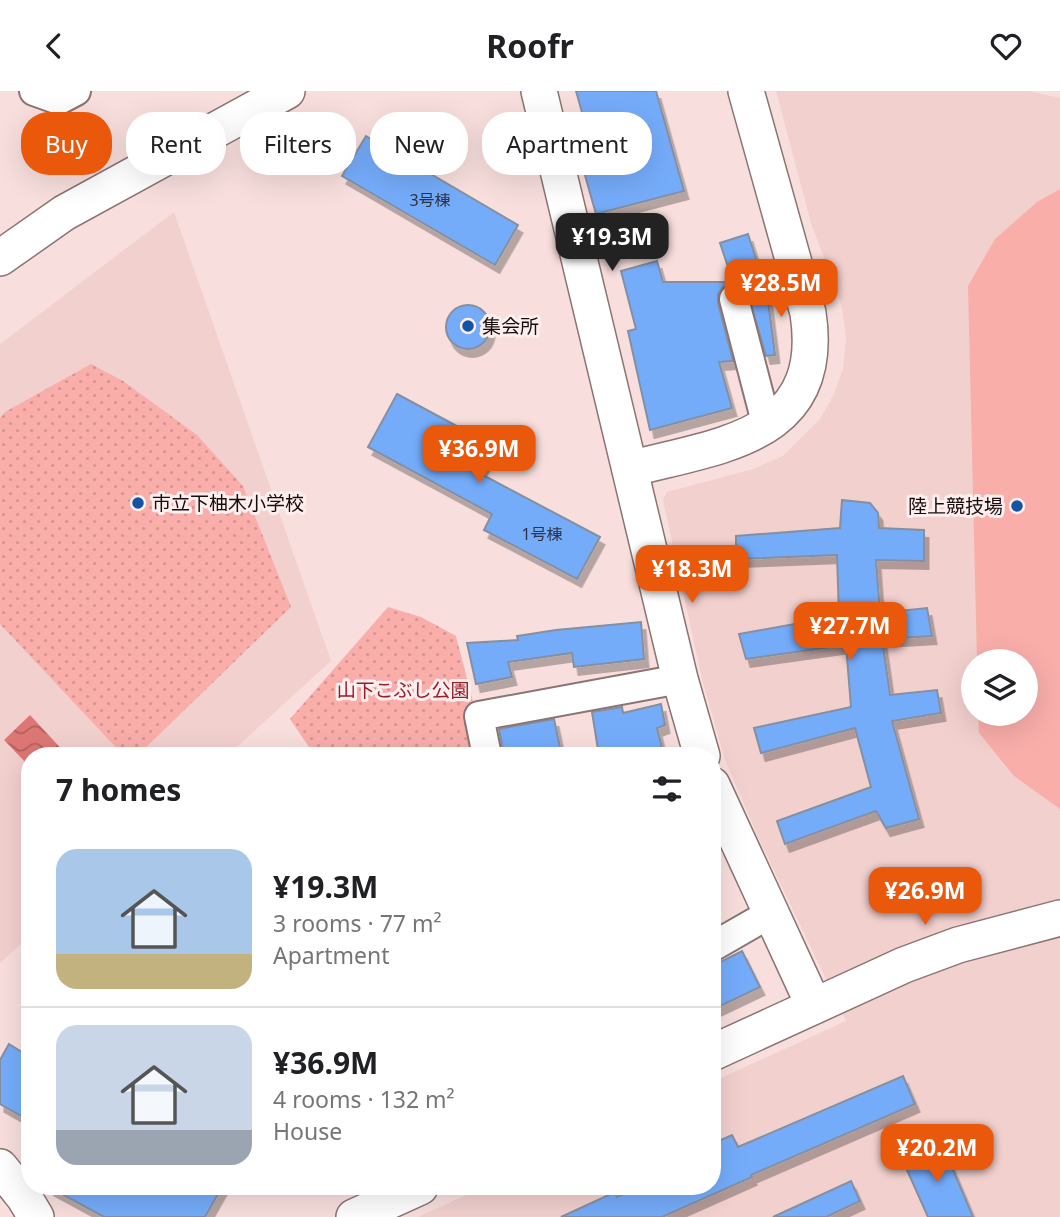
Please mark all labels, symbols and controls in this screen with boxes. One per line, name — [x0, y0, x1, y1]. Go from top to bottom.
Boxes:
text: Roofr — [486, 24, 574, 67]
icon: back — [35, 27, 73, 65]
icon: heart — [987, 27, 1025, 65]
chip: Buy — [21, 112, 112, 175]
chip: Rent — [126, 112, 226, 175]
chip: Filters — [240, 112, 356, 175]
chip: New — [370, 112, 468, 175]
chip: Apartment — [482, 112, 652, 175]
house number: 3号棟 — [409, 189, 451, 211]
pin: ¥19.3M — [555, 213, 669, 273]
text: ¥19.3M — [572, 220, 652, 252]
pin: ¥28.5M — [724, 259, 838, 319]
text: ¥28.5M — [741, 266, 821, 298]
place label: 集会所 — [482, 313, 539, 339]
marker: 集会所 — [460, 318, 476, 334]
pin: ¥36.9M — [422, 425, 536, 485]
text: ¥36.9M — [439, 432, 519, 464]
place label: 市立下柚木小学校 — [152, 490, 304, 516]
place label: 陸上競技場 — [908, 493, 1003, 519]
marker: 市立下柚木小学校 — [130, 495, 146, 511]
marker: 陸上競技場 — [1009, 498, 1025, 514]
house number: 1号棟 — [521, 523, 563, 545]
pin: ¥18.3M — [635, 545, 749, 605]
text: ¥18.3M — [652, 552, 732, 584]
pin: ¥27.7M — [793, 603, 907, 662]
text: ¥27.7M — [810, 609, 890, 641]
map controls — [961, 649, 1038, 726]
button: layers — [961, 649, 1038, 726]
park label: 山下こぶし公園 — [336, 677, 470, 703]
text: 7 homes — [56, 769, 181, 810]
icon: filters — [648, 770, 686, 808]
text: ¥19.3M — [273, 866, 378, 907]
pin: ¥26.9M — [868, 867, 982, 927]
text: ¥26.9M — [885, 874, 965, 906]
icon: home — [112, 877, 196, 961]
text: 3 rooms · 77 m² — [273, 907, 442, 939]
text: Apartment — [273, 939, 390, 971]
text: ¥36.9M — [273, 1042, 378, 1083]
icon: home — [112, 1053, 196, 1137]
text: 4 rooms · 132 m² — [273, 1083, 455, 1115]
text: House — [273, 1115, 342, 1147]
pin: ¥20.2M — [880, 1125, 994, 1184]
text: ¥20.2M — [897, 1131, 977, 1163]

